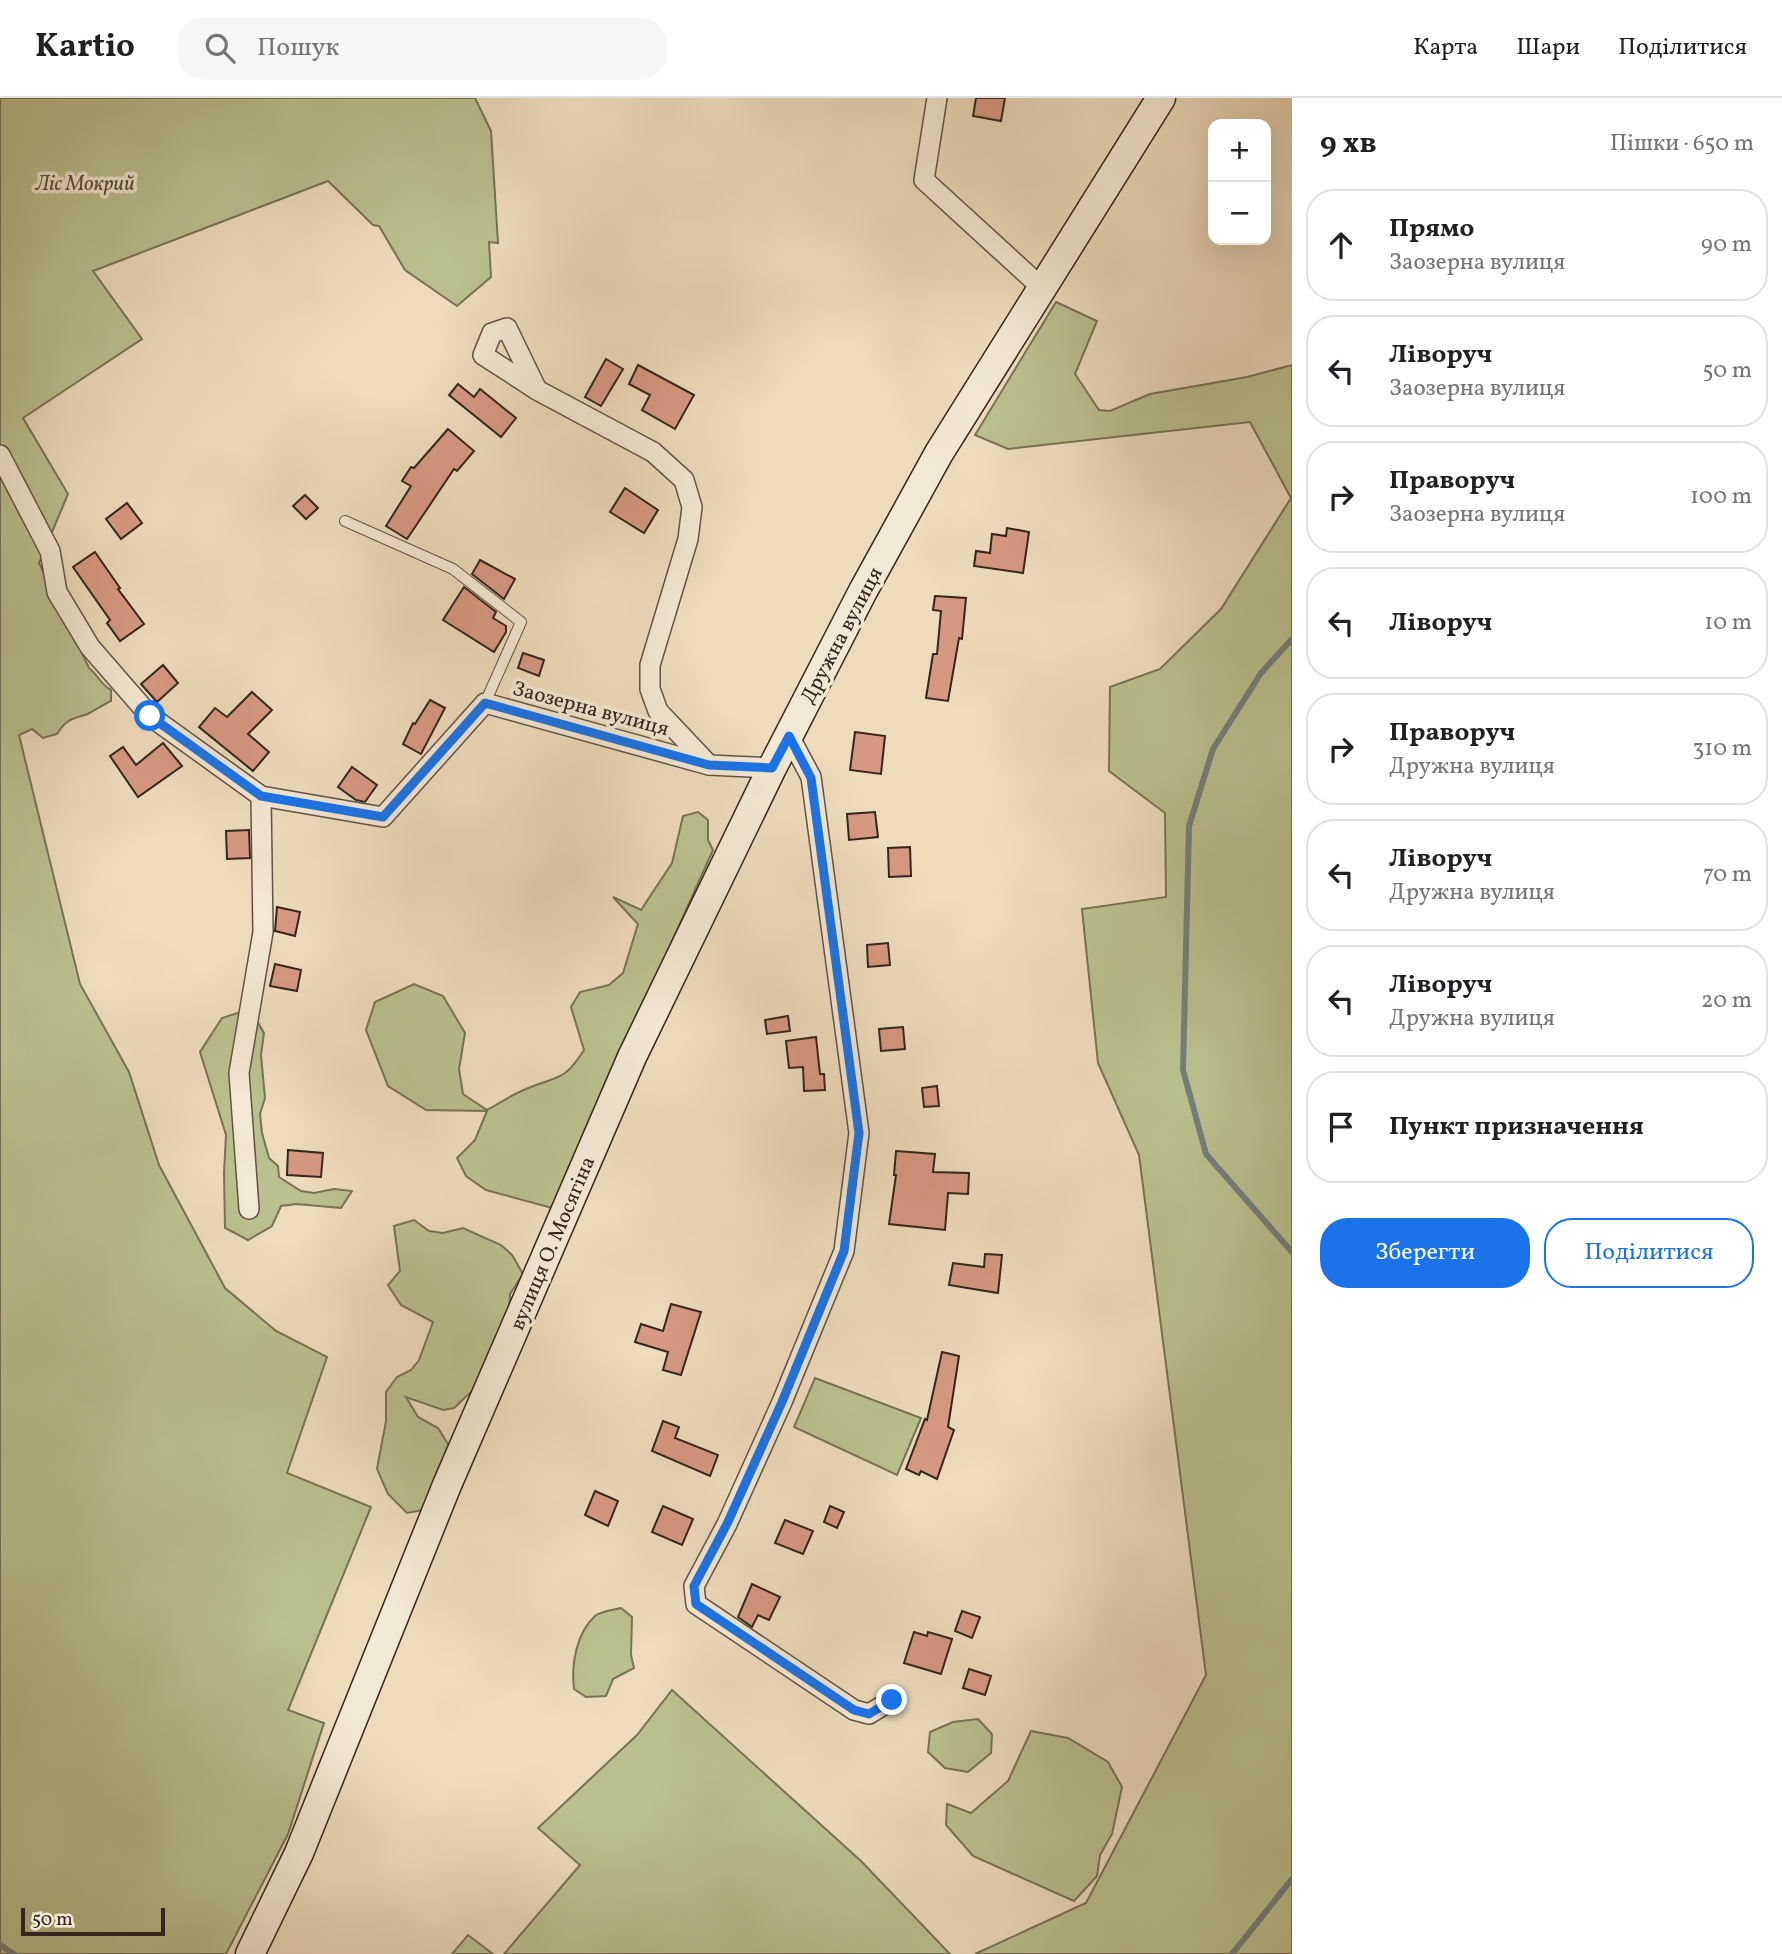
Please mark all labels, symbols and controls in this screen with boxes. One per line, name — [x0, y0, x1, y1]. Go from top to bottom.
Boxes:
search box — [177, 17, 667, 80]
text: Kartio — [35, 25, 135, 71]
icon: search — [201, 29, 239, 67]
text: Пошук — [257, 30, 339, 66]
text: Карта — [1413, 31, 1478, 65]
text: Шари — [1516, 31, 1580, 65]
text: Поділитися — [1618, 31, 1747, 65]
map controls — [1208, 119, 1271, 245]
button: + — [1208, 119, 1271, 182]
text: 9 хв — [1320, 123, 1377, 165]
text: Пішки · 650 m — [1610, 128, 1754, 160]
park label: Ліс Мокрий — [34, 170, 135, 199]
button: − — [1208, 182, 1271, 245]
text: Прямо — [1389, 211, 1474, 247]
icon: ahead — [1322, 226, 1360, 264]
text: 90 m — [1701, 229, 1752, 261]
text: Заозерна вулиця — [1389, 247, 1565, 279]
text: Ліворуч — [1389, 337, 1492, 373]
icon: left — [1322, 352, 1360, 390]
text: 50 m — [1703, 355, 1752, 387]
text: Заозерна вулиця — [1389, 373, 1565, 405]
text: Праворуч — [1389, 463, 1515, 499]
icon: right — [1322, 478, 1360, 516]
text: 100 m — [1690, 481, 1752, 513]
text: Заозерна вулиця — [1389, 499, 1565, 531]
street label: Дружна вулиця — [794, 562, 891, 709]
icon: left — [1322, 604, 1360, 642]
text: Ліворуч — [1389, 605, 1492, 641]
text: 10 m — [1704, 607, 1752, 639]
street label: Заозерна вулиця — [509, 675, 672, 744]
route start — [134, 700, 165, 731]
text: Праворуч — [1389, 715, 1515, 751]
icon: right — [1322, 730, 1360, 768]
text: 310 m — [1692, 733, 1752, 765]
text: Дружна вулиця — [1389, 751, 1555, 783]
text: Ліворуч — [1389, 841, 1492, 877]
icon: left — [1322, 856, 1360, 894]
text: 70 m — [1703, 859, 1752, 891]
text: Дружна вулиця — [1389, 877, 1555, 909]
text: Ліворуч — [1389, 967, 1492, 1003]
icon: left — [1322, 982, 1360, 1020]
text: 20 m — [1701, 985, 1752, 1017]
text: Дружна вулиця — [1389, 1003, 1555, 1035]
icon: arrive — [1322, 1108, 1360, 1146]
text: Пункт призначення — [1389, 1109, 1644, 1145]
street label: вулиця О. Мосягіна — [504, 1152, 603, 1335]
button: Зберегти — [1320, 1218, 1530, 1288]
button: Поділитися — [1544, 1218, 1754, 1288]
route end — [876, 1684, 907, 1715]
scale bar — [21, 1905, 164, 1937]
text: 50 m — [32, 1907, 73, 1933]

